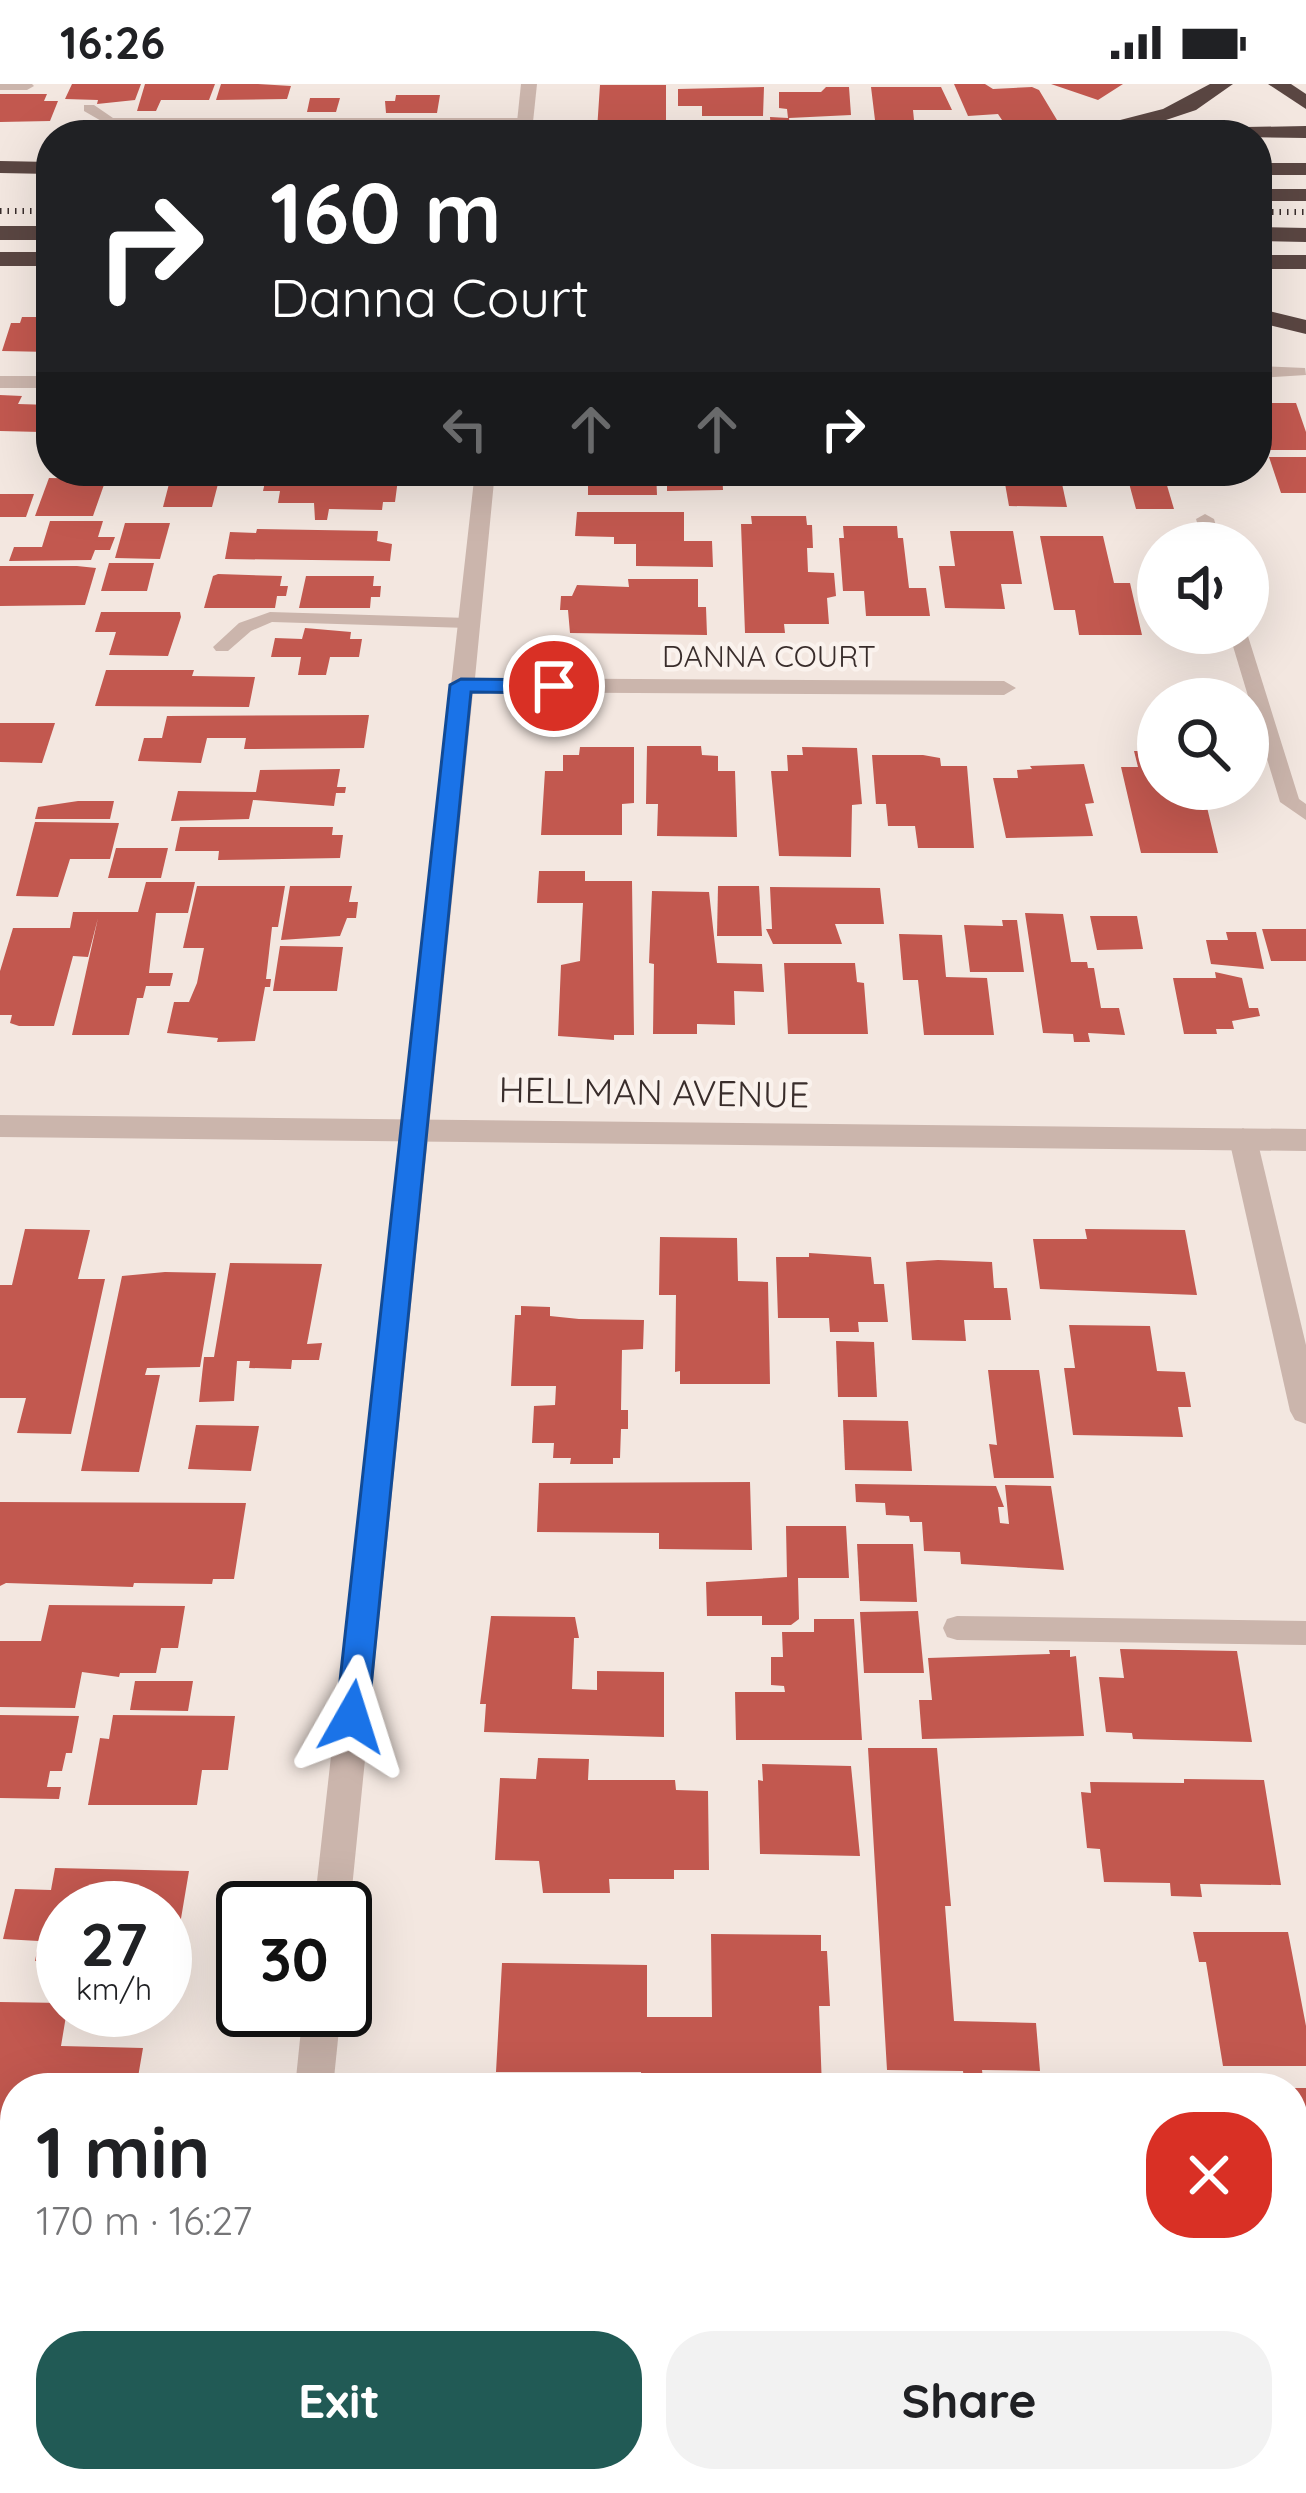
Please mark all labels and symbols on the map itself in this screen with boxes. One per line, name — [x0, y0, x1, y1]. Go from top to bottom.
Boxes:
pin — [503, 635, 605, 737]
street label: DANNA COURT — [662, 637, 876, 675]
street label: HELLMAN AVENUE — [498, 1066, 810, 1117]
position arrow — [289, 1654, 415, 1780]
speed limit sign: 30 — [216, 1881, 372, 2037]

